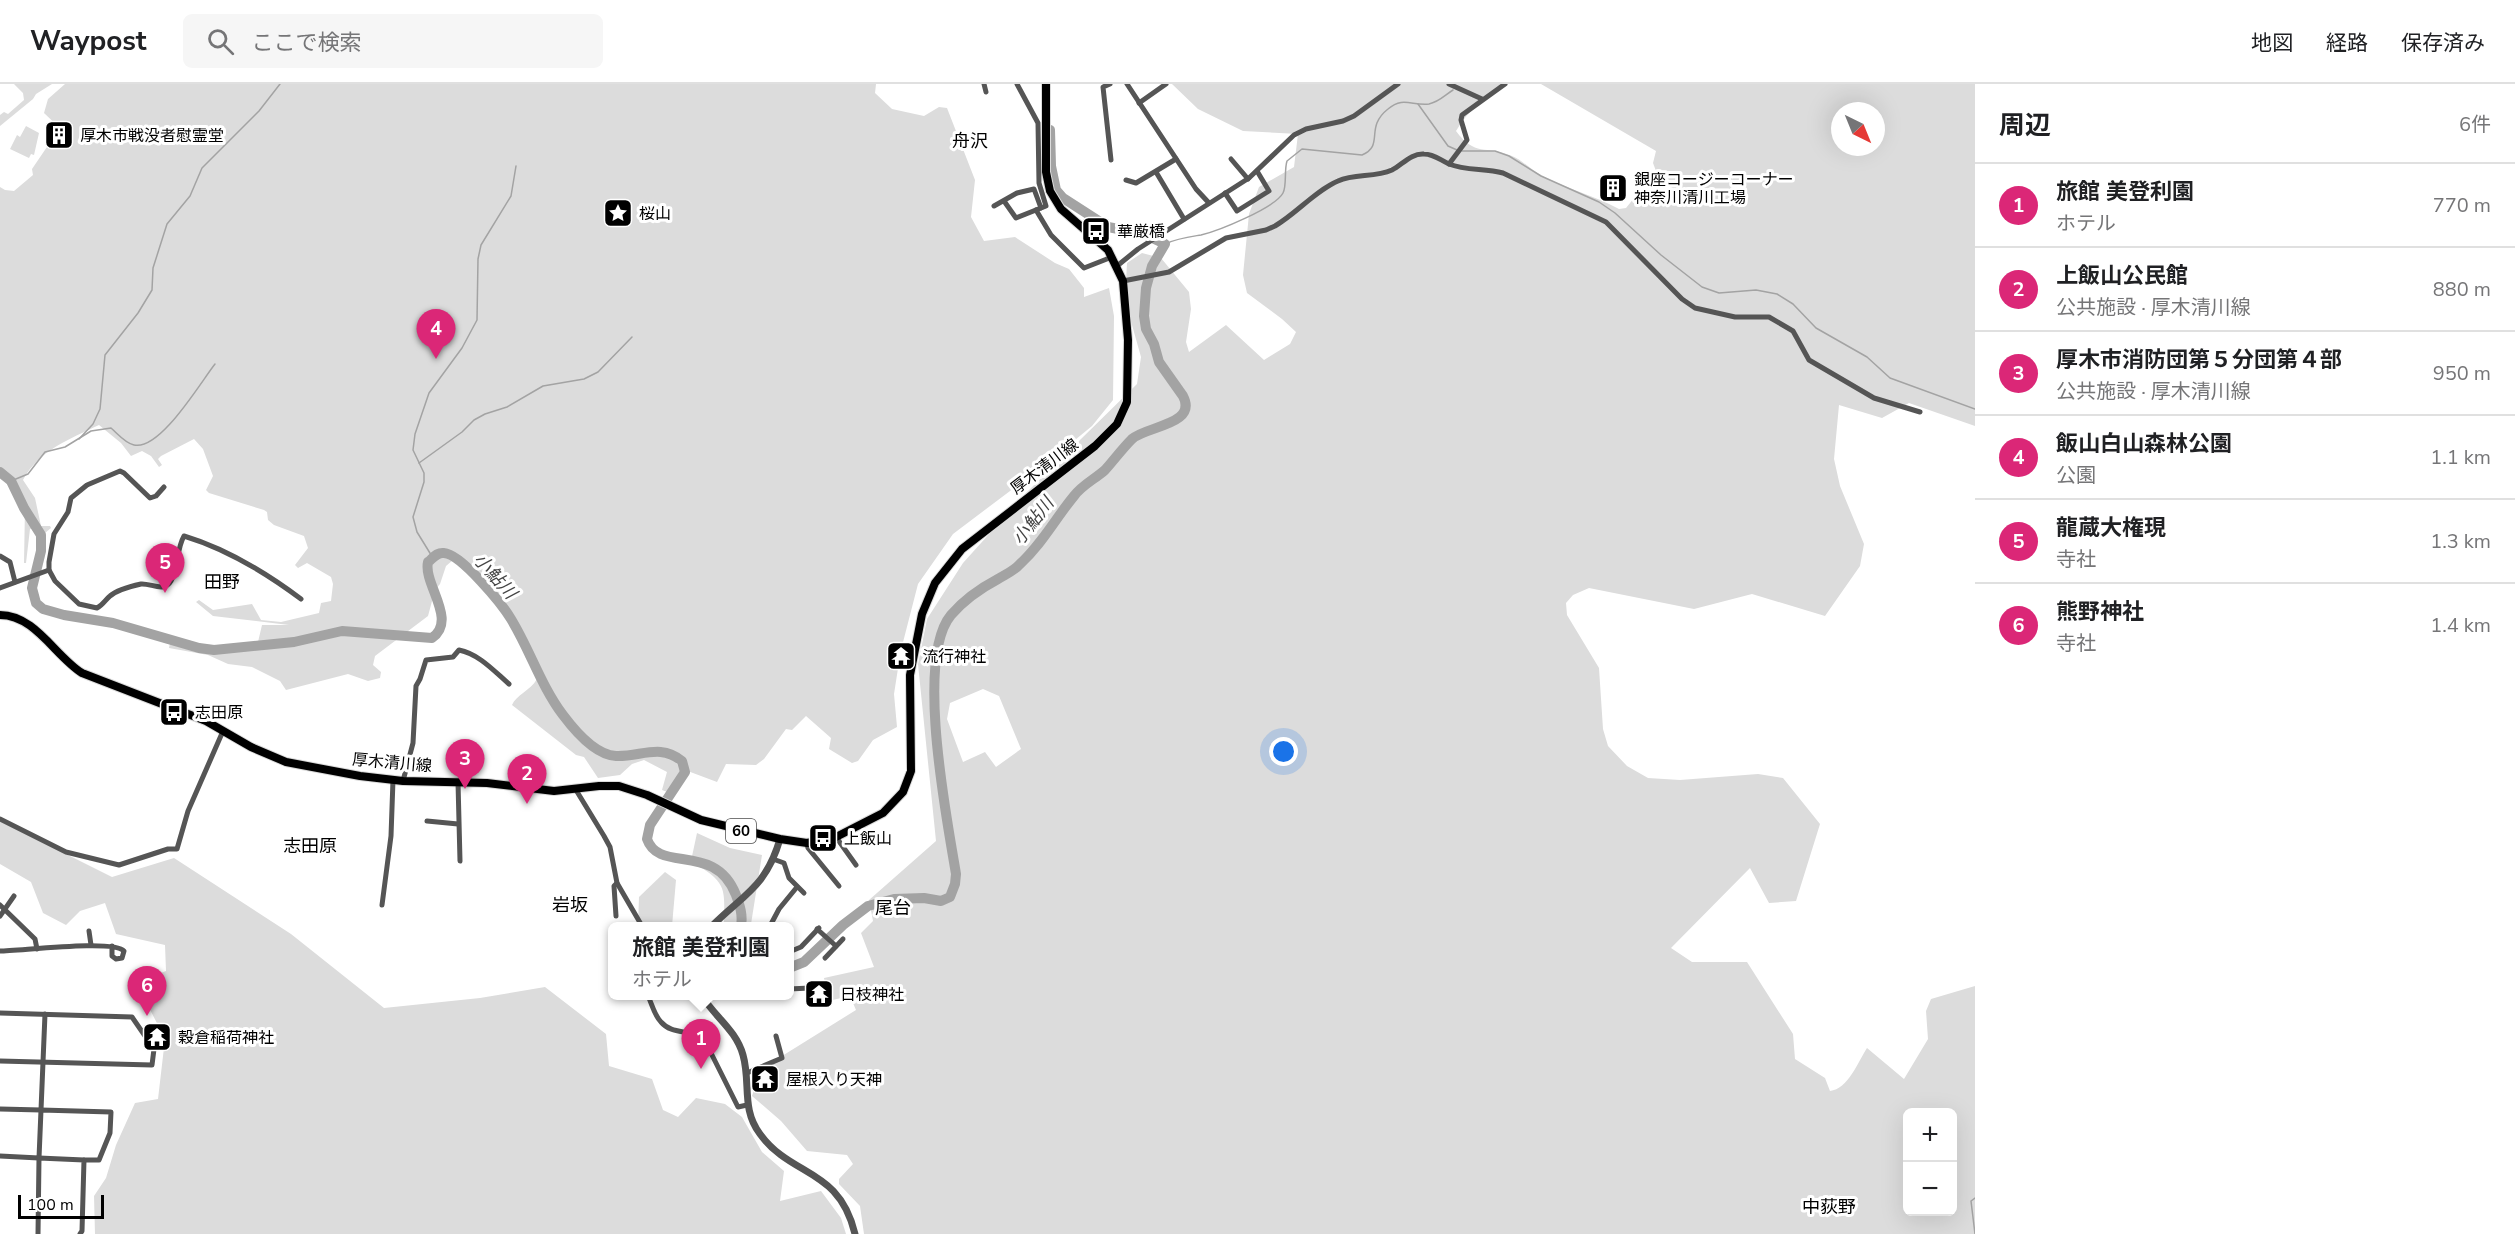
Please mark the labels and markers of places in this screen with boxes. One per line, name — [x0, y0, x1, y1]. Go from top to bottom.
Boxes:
building icon: 厚木市戦没者慰霊堂 — [43, 119, 75, 151]
place label: 厚木市戦没者慰霊堂 — [80, 125, 224, 147]
place label: 銀座コージーコーナー 神奈川清川工場 — [1634, 169, 1794, 209]
building icon: 銀座コージーコーナー 神奈川清川工場 — [1597, 172, 1629, 204]
place icon: 桜山 — [602, 197, 634, 229]
place label: 桜山 — [639, 203, 671, 225]
bus stop icon: 華厳橋 — [1080, 215, 1112, 247]
place label: 華厳橋 — [1117, 221, 1165, 243]
pin: 4 — [416, 310, 456, 359]
pin: 5 — [146, 544, 184, 593]
temple icon: 流行神社 — [885, 640, 917, 672]
place label: 流行神社 — [922, 646, 986, 668]
bus stop icon: 志田原 — [158, 696, 190, 728]
place label: 志田原 — [195, 702, 243, 724]
pin: 3 — [446, 740, 484, 789]
pin: 2 — [508, 754, 546, 804]
bus stop icon: 上飯山 — [807, 822, 839, 854]
place label: 上飯山 — [844, 828, 892, 850]
pin: 6 — [128, 966, 166, 1016]
temple icon: 日枝神社 — [803, 978, 835, 1010]
place label: 日枝神社 — [840, 984, 904, 1006]
pin: 1 — [682, 1020, 720, 1069]
temple icon: 穀倉稲荷神社 — [141, 1021, 173, 1053]
place label: 穀倉稲荷神社 — [178, 1027, 274, 1049]
temple icon: 屋根入り天神 — [749, 1063, 781, 1095]
place label: 屋根入り天神 — [786, 1069, 882, 1091]

